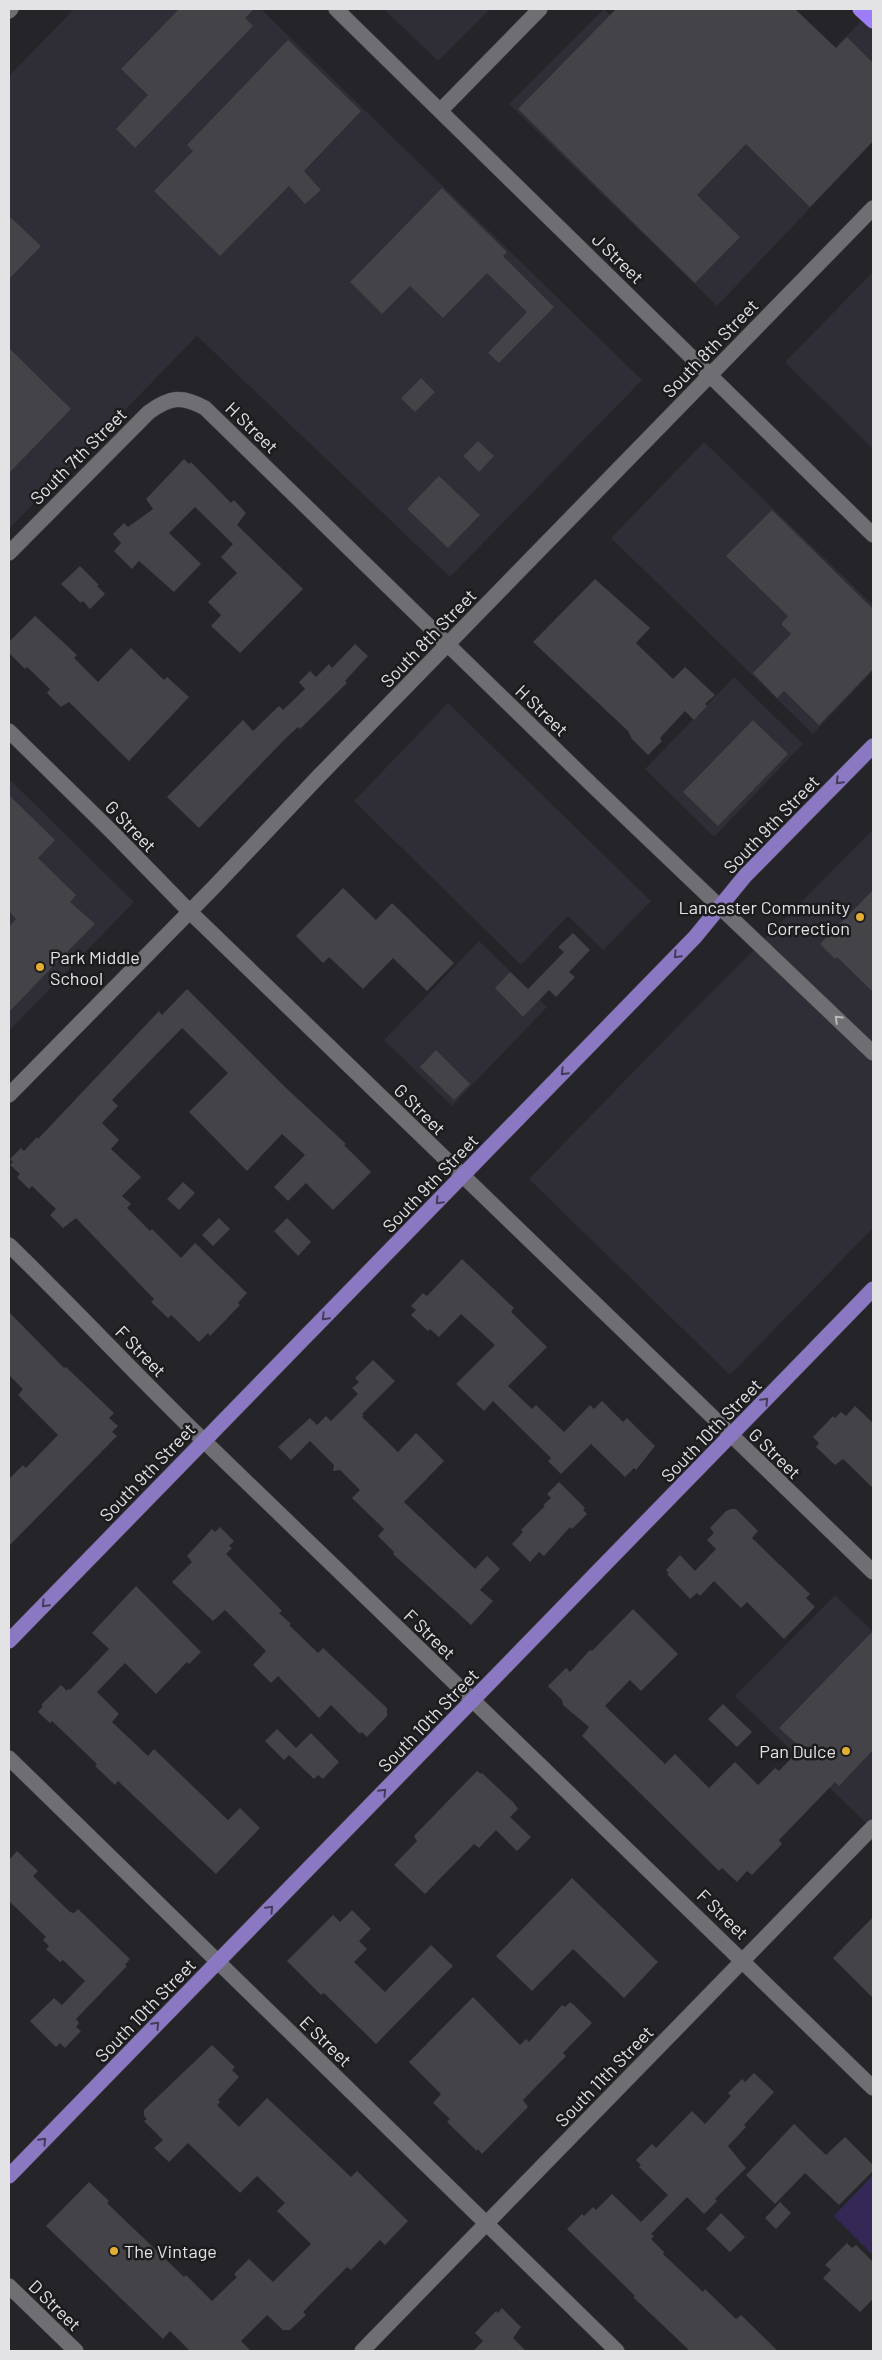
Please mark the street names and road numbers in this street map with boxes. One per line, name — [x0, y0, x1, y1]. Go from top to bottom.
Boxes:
street label: J Street — [588, 228, 648, 288]
street label: South 8th Street — [658, 294, 762, 402]
street label: H Street — [221, 397, 283, 457]
street label: South 7th Street — [25, 403, 131, 509]
street label: South 8th Street — [376, 584, 480, 692]
street label: H Street — [511, 680, 573, 740]
street label: South 9th Street — [719, 770, 823, 878]
street label: G Street — [101, 795, 161, 857]
street label: G Street — [390, 1079, 450, 1139]
street label: South 9th Street — [378, 1129, 482, 1237]
street label: F Street — [111, 1321, 171, 1381]
street label: South 10th Street — [656, 1374, 766, 1486]
street label: South 9th Street — [95, 1418, 199, 1526]
street label: G Street — [744, 1423, 806, 1483]
street label: F Street — [400, 1604, 460, 1664]
street label: South 10th Street — [373, 1664, 483, 1776]
street label: F Street — [693, 1884, 753, 1944]
street label: South 10th Street — [90, 1954, 200, 2066]
street label: E Street — [295, 2011, 357, 2071]
street label: South 11th Street — [550, 2021, 658, 2131]
street label: D Street — [24, 2275, 86, 2335]

